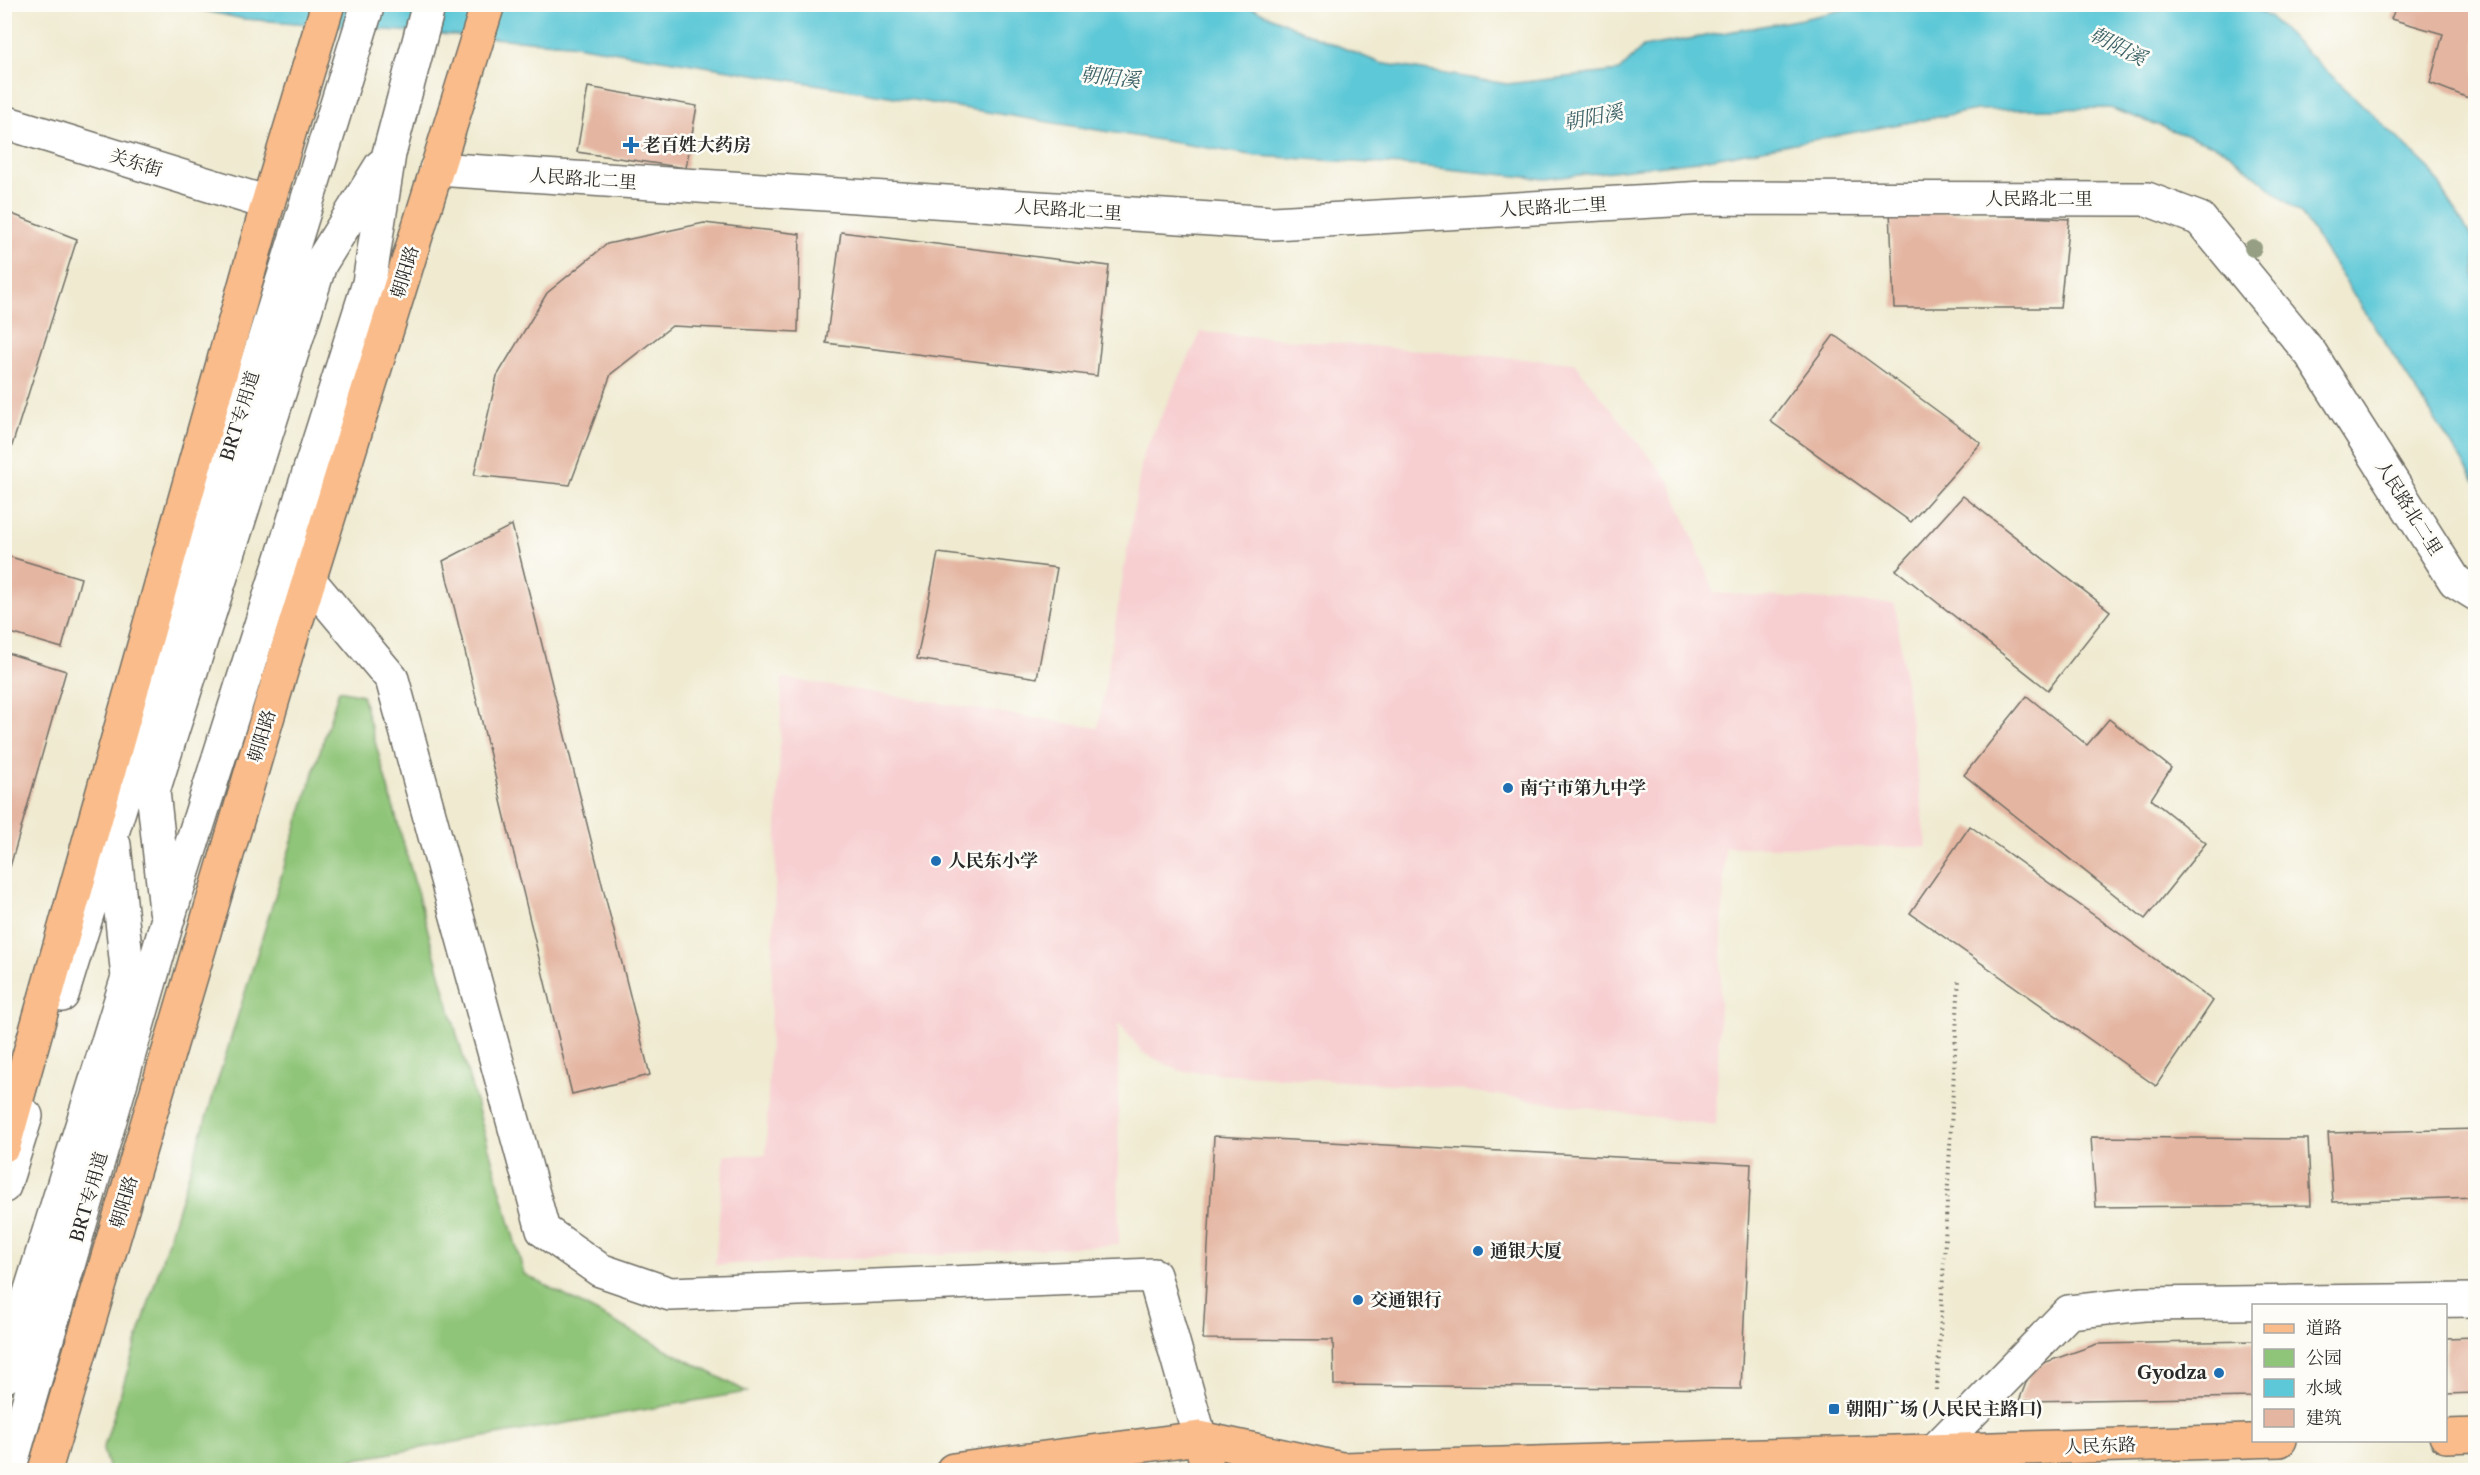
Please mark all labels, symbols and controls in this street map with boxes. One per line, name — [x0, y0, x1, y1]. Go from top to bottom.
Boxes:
water label: 朝阳溪 — [2086, 22, 2152, 71]
water label: 朝阳溪 — [1079, 62, 1143, 92]
water label: 朝阳溪 — [1561, 99, 1627, 135]
place label: 老百姓大药房 — [643, 134, 751, 156]
marker: 老百姓大药房 — [624, 138, 638, 152]
street label: 关东街 — [107, 145, 165, 181]
street label: 人民路北二里 — [528, 164, 638, 194]
street label: 人民路北二里 — [1985, 188, 2093, 210]
street label: 人民路北二里 — [1498, 193, 1608, 221]
street label: 人民路北二里 — [1013, 195, 1123, 225]
street label: 朝阳路 — [387, 243, 423, 301]
street label: BRT专用道 — [216, 368, 264, 464]
street label: 人民路北二里 — [2371, 456, 2447, 560]
street label: 朝阳路 — [244, 707, 280, 765]
place label: 南宁市第九中学 — [1520, 777, 1646, 799]
marker: 南宁市第九中学 — [1501, 781, 1515, 795]
place label: 人民东小学 — [948, 850, 1038, 872]
marker: 人民东小学 — [929, 854, 943, 868]
street label: BRT专用道 — [66, 1149, 112, 1245]
street label: 朝阳路 — [106, 1173, 142, 1231]
place label: 通银大厦 — [1490, 1240, 1562, 1262]
marker: 通银大厦 — [1471, 1244, 1485, 1258]
place label: 交通银行 — [1370, 1289, 1442, 1311]
marker: 交通银行 — [1351, 1293, 1365, 1307]
legend — [2252, 1304, 2447, 1442]
text: 道路 — [2306, 1317, 2342, 1339]
text: 公园 — [2306, 1347, 2342, 1369]
place label: Gyodza — [2137, 1362, 2208, 1384]
marker: Gyodza — [2212, 1366, 2226, 1380]
text: 水域 — [2306, 1377, 2342, 1399]
place label: 朝阳广场 (人民民主路口) — [1846, 1398, 2042, 1420]
marker: 朝阳广场 (人民民主路口) — [1827, 1402, 1841, 1416]
text: 建筑 — [2306, 1407, 2342, 1429]
street label: 人民东路 — [2064, 1434, 2136, 1458]

